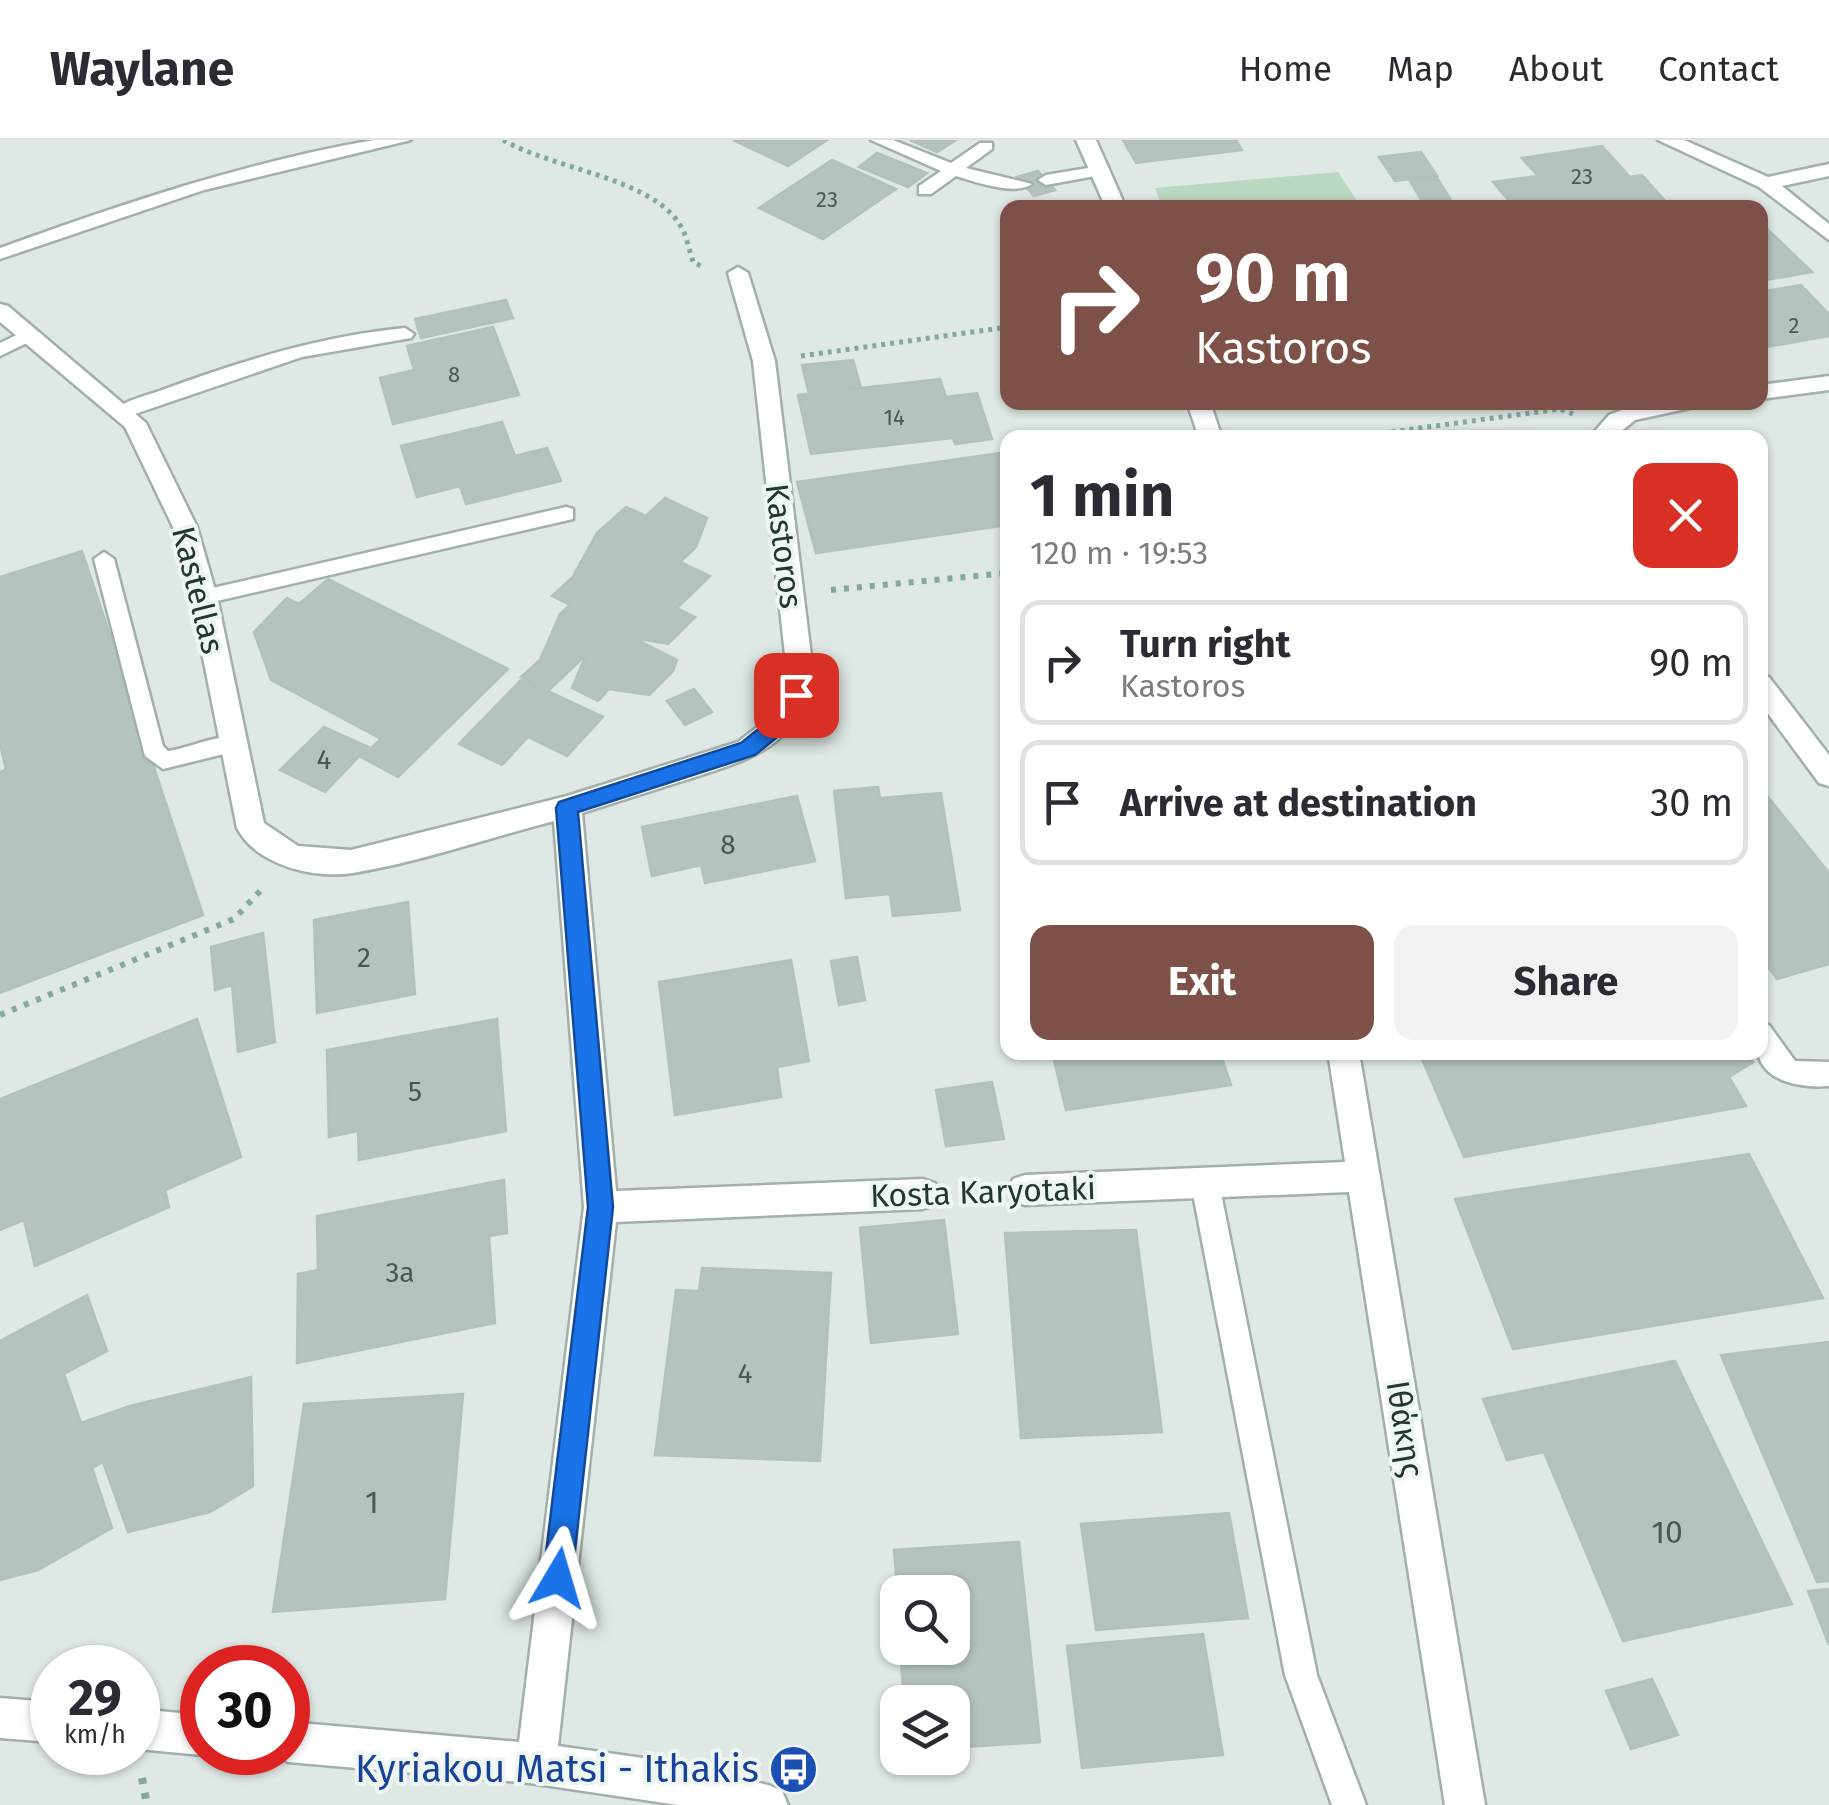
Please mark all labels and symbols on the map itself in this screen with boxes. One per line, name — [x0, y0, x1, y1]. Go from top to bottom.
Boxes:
house number: 23 — [1571, 163, 1593, 190]
house number: 23 — [816, 186, 838, 213]
house number: 2 — [1789, 312, 1799, 339]
house number: 8 — [448, 361, 460, 388]
house number: 14 — [883, 404, 905, 431]
street label: Kastoros — [757, 481, 811, 611]
street label: Kastellas — [164, 522, 232, 658]
pin — [754, 653, 839, 738]
house number: 4 — [317, 743, 332, 776]
house number: 8 — [720, 828, 736, 861]
house number: 2 — [357, 941, 371, 974]
house number: 5 — [408, 1075, 422, 1108]
street label: Kosta Karyotaki — [869, 1169, 1097, 1215]
house number: 3a — [385, 1256, 415, 1289]
house number: 4 — [738, 1357, 753, 1390]
street label: Ιθάκης — [1379, 1378, 1431, 1480]
house number: 1 — [365, 1483, 379, 1521]
house number: 10 — [1651, 1513, 1683, 1551]
position arrow — [506, 1526, 610, 1630]
speed limit sign: 30 — [180, 1645, 310, 1775]
bus stop icon: Kyriakou Matsi - Ithakis — [768, 1743, 820, 1795]
place label: Kyriakou Matsi - Ithakis — [355, 1746, 759, 1792]

